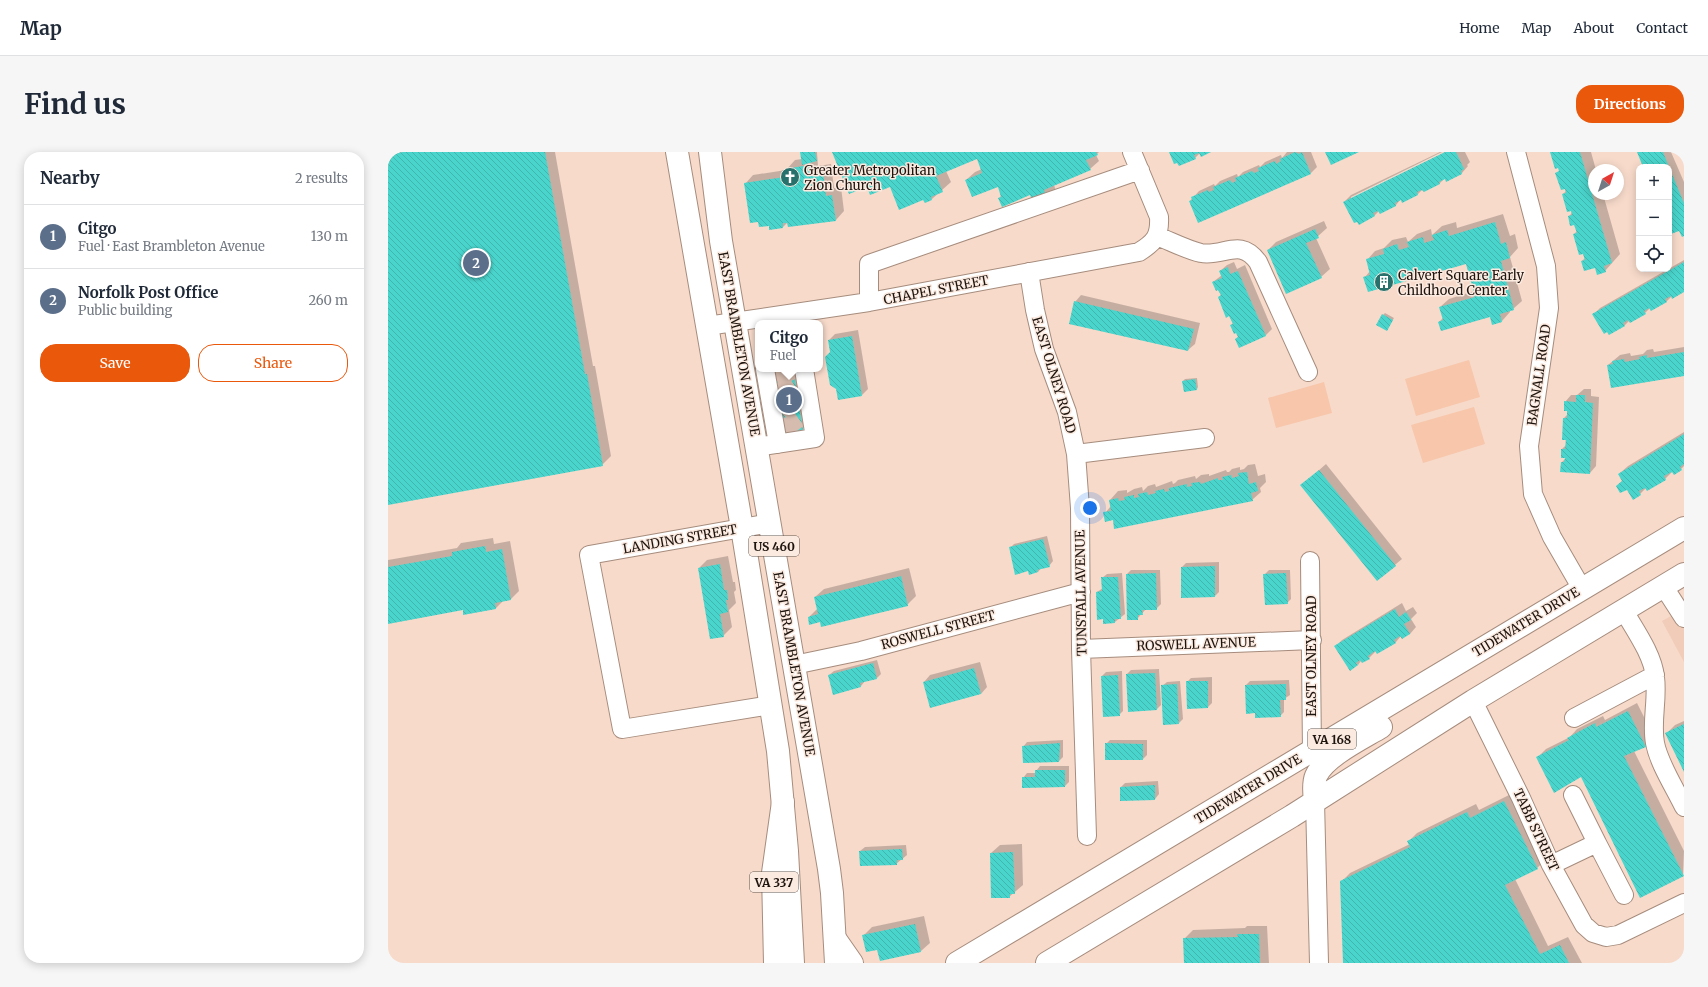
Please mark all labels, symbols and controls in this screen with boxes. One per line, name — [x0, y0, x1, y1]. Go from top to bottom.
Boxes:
text: Map — [20, 16, 62, 40]
text: Home — [1459, 19, 1500, 37]
text: Map — [1522, 19, 1551, 37]
text: About — [1573, 19, 1614, 37]
text: Contact — [1636, 19, 1688, 37]
button: Directions — [1576, 85, 1684, 123]
text: Find us — [24, 86, 126, 122]
place label: Greater Metropolitan Zion Church — [804, 162, 936, 194]
north arrow — [1588, 164, 1624, 200]
map controls — [1636, 164, 1672, 272]
button: + — [1636, 164, 1672, 200]
church icon: Greater Metropolitan Zion Church — [779, 166, 801, 188]
text: Nearby — [40, 167, 100, 189]
text: 2 results — [295, 170, 348, 187]
button: − — [1636, 200, 1672, 236]
text: Citgo — [78, 219, 117, 238]
text: 1 — [50, 228, 56, 245]
text: 130 m — [311, 228, 348, 245]
button: locate — [1636, 236, 1672, 272]
text: Fuel · East Brambleton Avenue — [78, 238, 265, 255]
pin: 2 — [463, 248, 489, 278]
street label: EAST BRAMBLETON AVENUE — [714, 250, 764, 438]
place label: Calvert Square Early Childhood Center — [1398, 267, 1525, 299]
street label: CHAPEL STREET — [882, 271, 990, 309]
building icon: Calvert Square Early Childhood Center — [1373, 271, 1395, 293]
text: Norfolk Post Office — [78, 283, 218, 302]
text: 2 — [49, 292, 57, 309]
text: 260 m — [308, 292, 348, 309]
text: Public building — [78, 302, 172, 319]
street label: EAST OLNEY ROAD — [1028, 315, 1080, 436]
popup — [755, 320, 823, 372]
street label: BAGNALL ROAD — [1523, 323, 1555, 427]
text: Citgo — [770, 328, 808, 347]
button: Save — [40, 344, 190, 382]
button: Share — [198, 344, 348, 382]
text: Fuel — [770, 347, 796, 364]
pin: 1 — [776, 385, 802, 415]
your location — [1080, 498, 1100, 518]
street label: LANDING STREET — [622, 521, 738, 557]
street label: TUNSTALL AVENUE — [1071, 529, 1091, 656]
road number: US 460 — [749, 536, 799, 556]
street label: EAST BRAMBLETON AVENUE — [769, 570, 819, 758]
street label: TIDEWATER DRIVE — [1469, 583, 1583, 661]
street label: EAST OLNEY ROAD — [1303, 595, 1320, 717]
street label: ROSWELL STREET — [879, 607, 997, 653]
street label: ROSWELL AVENUE — [1136, 633, 1257, 655]
road number: VA 168 — [1308, 729, 1356, 749]
street label: TIDEWATER DRIVE — [1191, 750, 1305, 828]
street label: TABB STREET — [1509, 786, 1563, 874]
road number: VA 337 — [750, 872, 798, 892]

